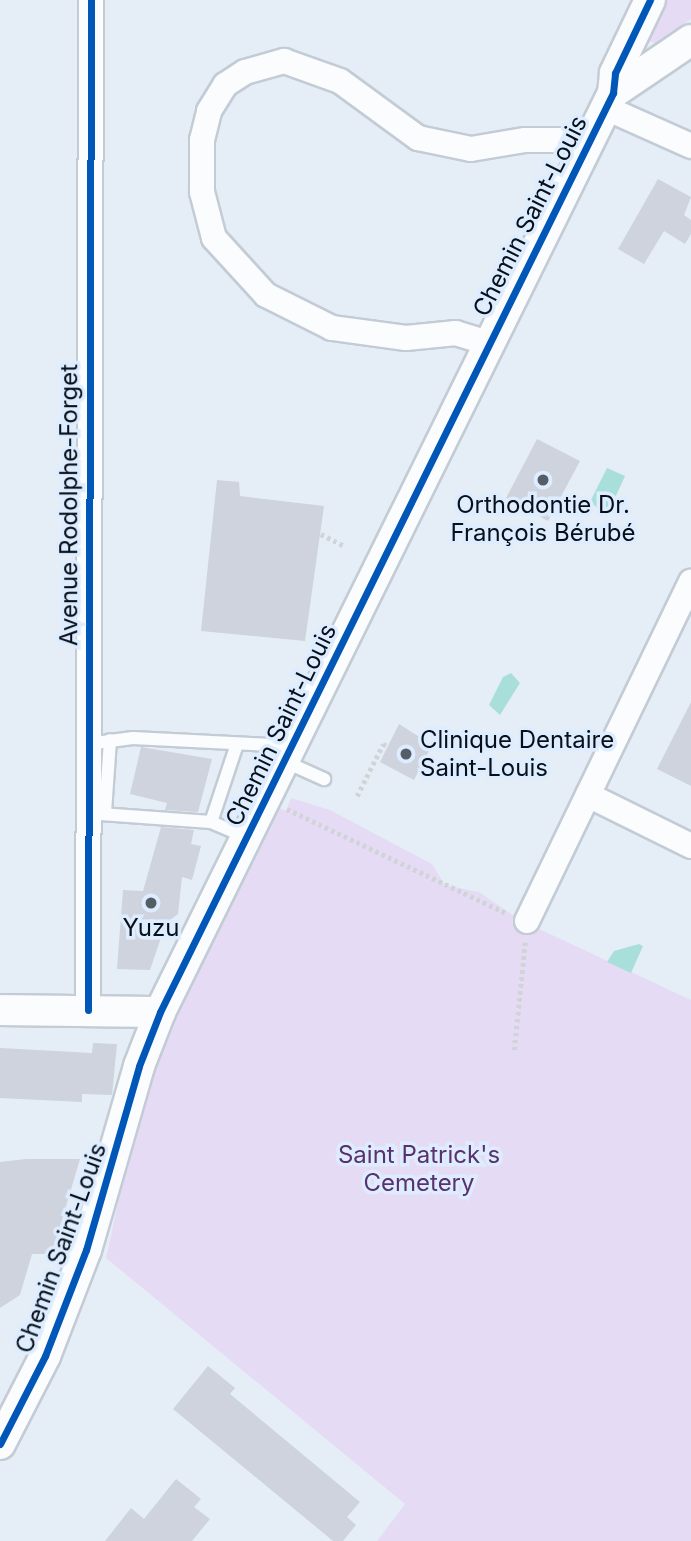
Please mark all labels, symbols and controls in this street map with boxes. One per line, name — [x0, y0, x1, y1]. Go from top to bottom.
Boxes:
street label: Chemin Saint-Louis — [467, 111, 593, 321]
street label: Avenue Rodolphe-Forget — [55, 364, 83, 646]
marker: Orthodontie Dr. François Bérubé — [535, 472, 551, 488]
place label: Orthodontie Dr. François Bérubé — [450, 491, 636, 547]
street label: Chemin Saint-Louis — [220, 619, 342, 831]
place label: Clinique Dentaire Saint-Louis — [420, 726, 614, 782]
marker: Clinique Dentaire Saint-Louis — [398, 746, 414, 762]
marker: Yuzu — [143, 895, 159, 911]
place label: Yuzu — [123, 914, 179, 942]
street label: Chemin Saint-Louis — [10, 1139, 112, 1357]
park label: Saint Patrick's Cemetery — [338, 1141, 500, 1197]

